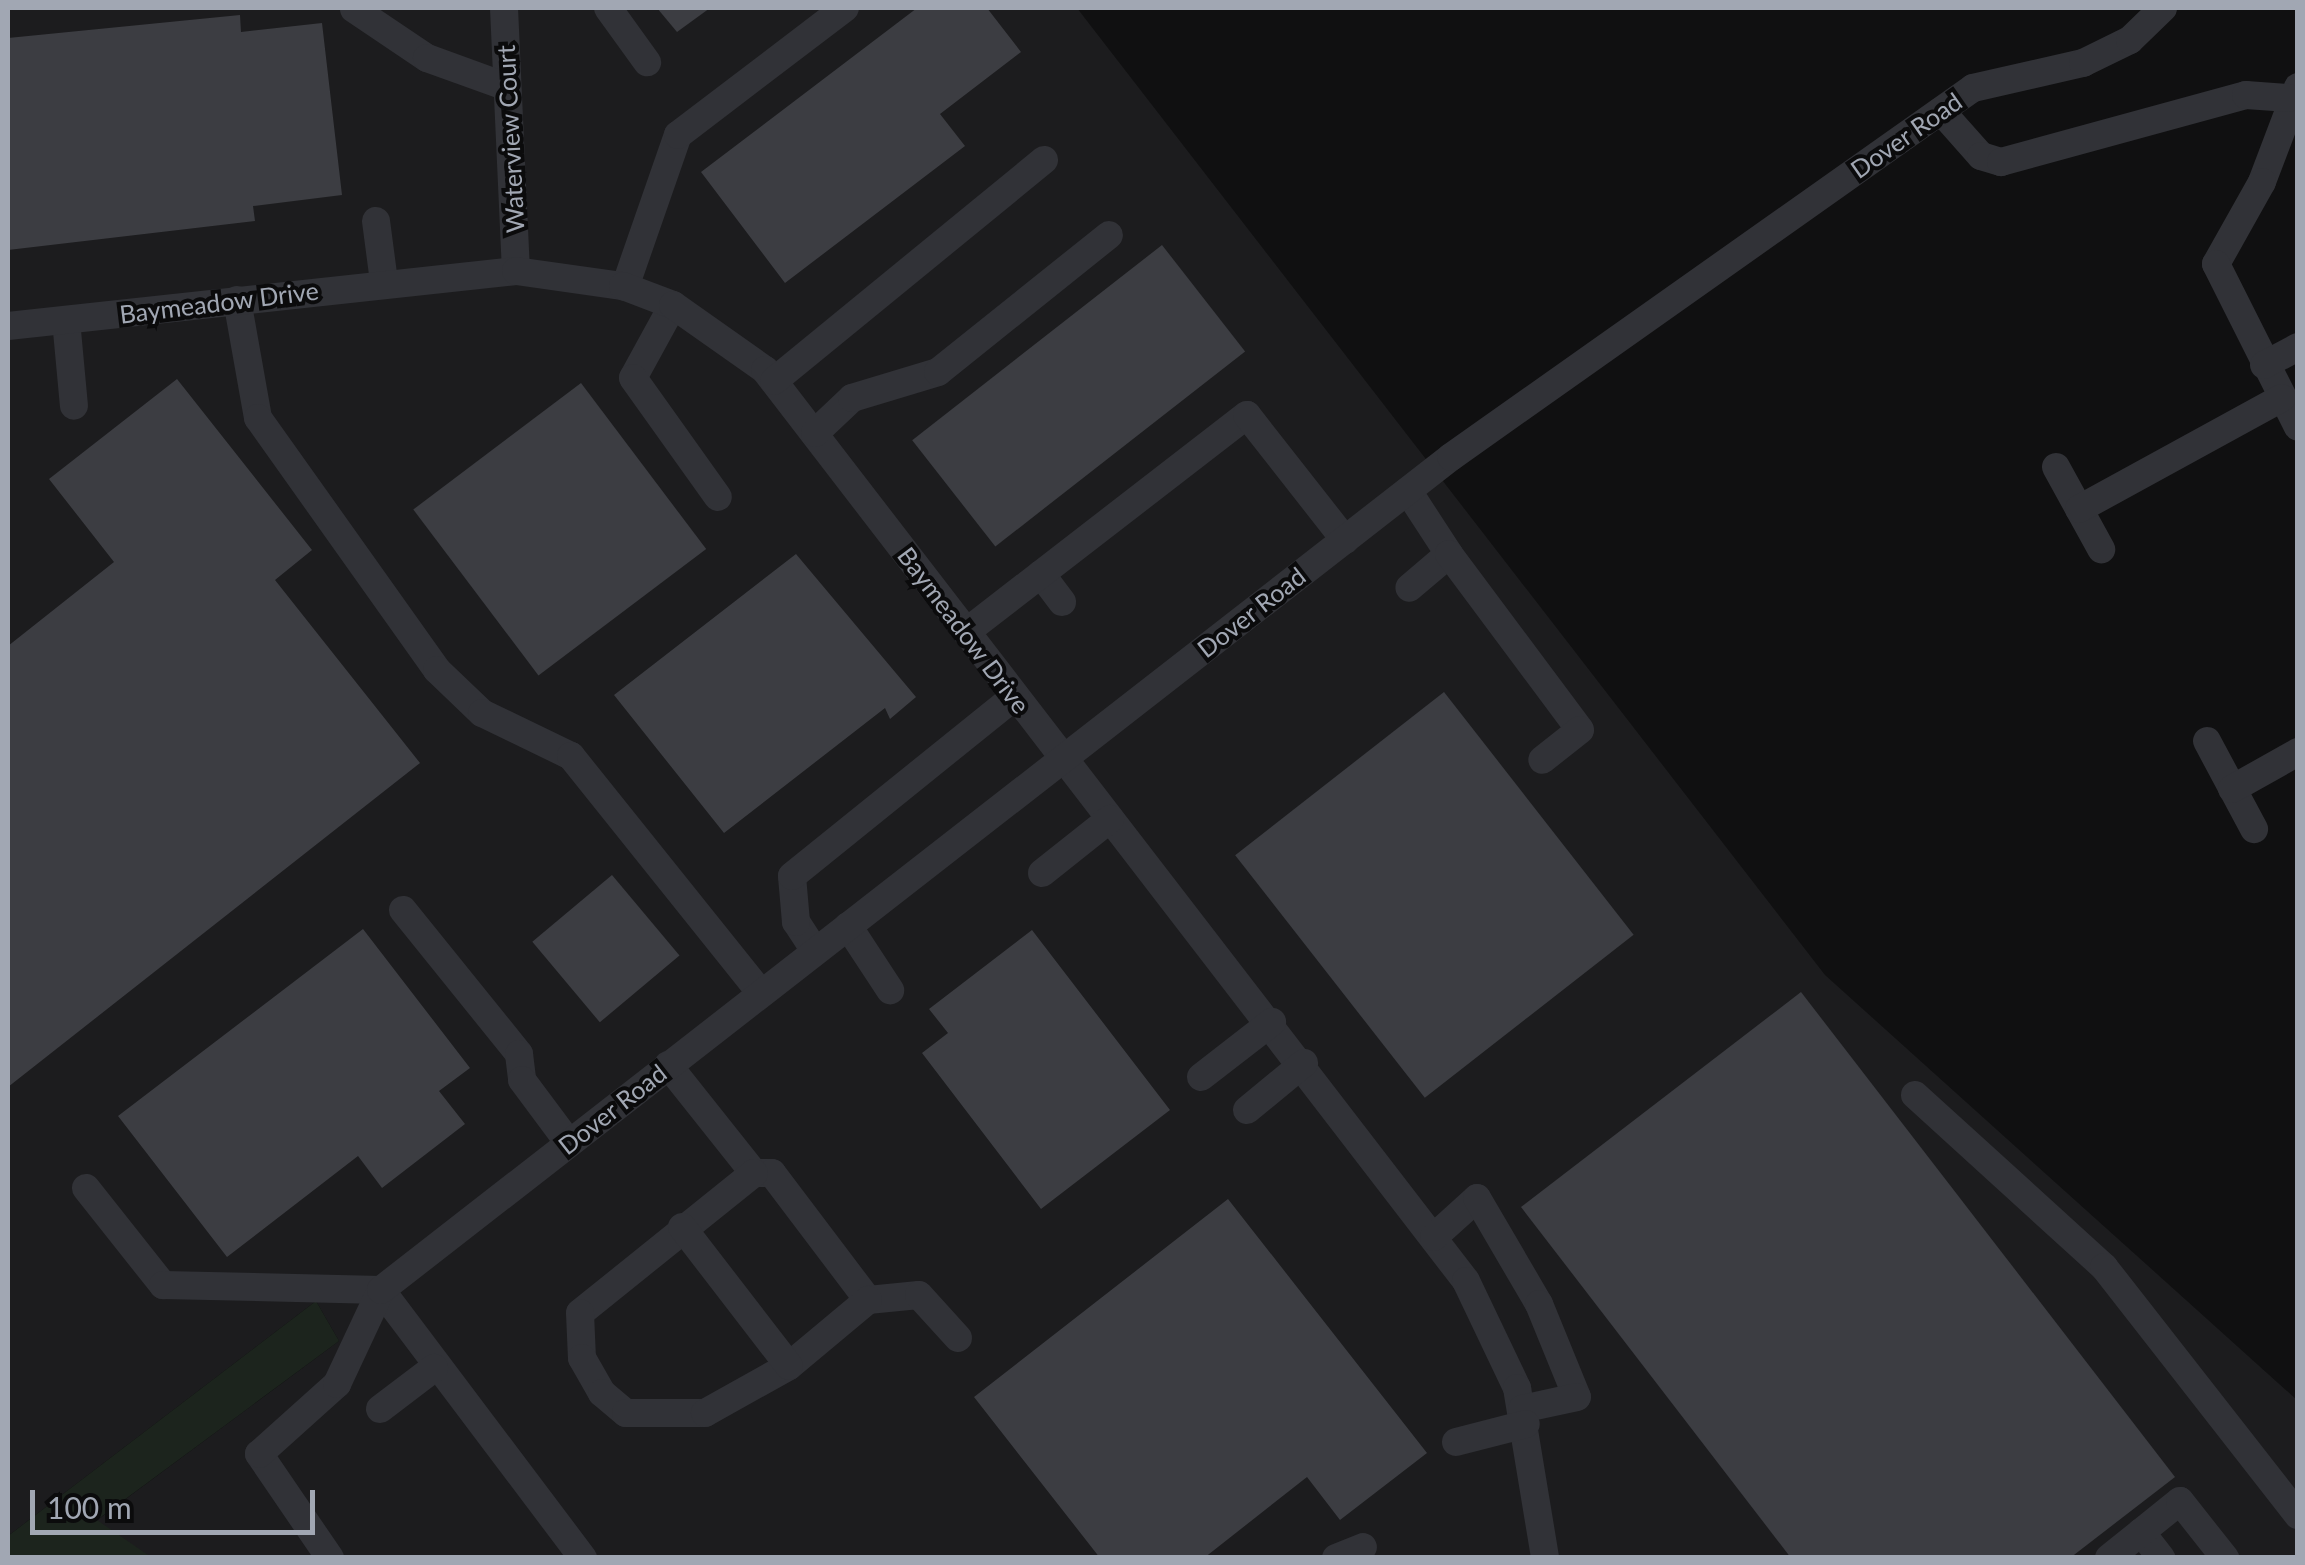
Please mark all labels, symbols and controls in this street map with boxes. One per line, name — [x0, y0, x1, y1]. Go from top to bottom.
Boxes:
street label: Waterview Court — [490, 44, 530, 234]
street label: Dover Road — [1844, 86, 1968, 184]
street label: Baymeadow Drive — [118, 275, 320, 329]
street label: Baymeadow Drive — [892, 541, 1036, 719]
street label: Dover Road — [1191, 560, 1311, 664]
street label: Dover Road — [552, 1057, 672, 1161]
scale bar — [35, 1470, 320, 1532]
text: 100 m — [47, 1489, 132, 1525]

